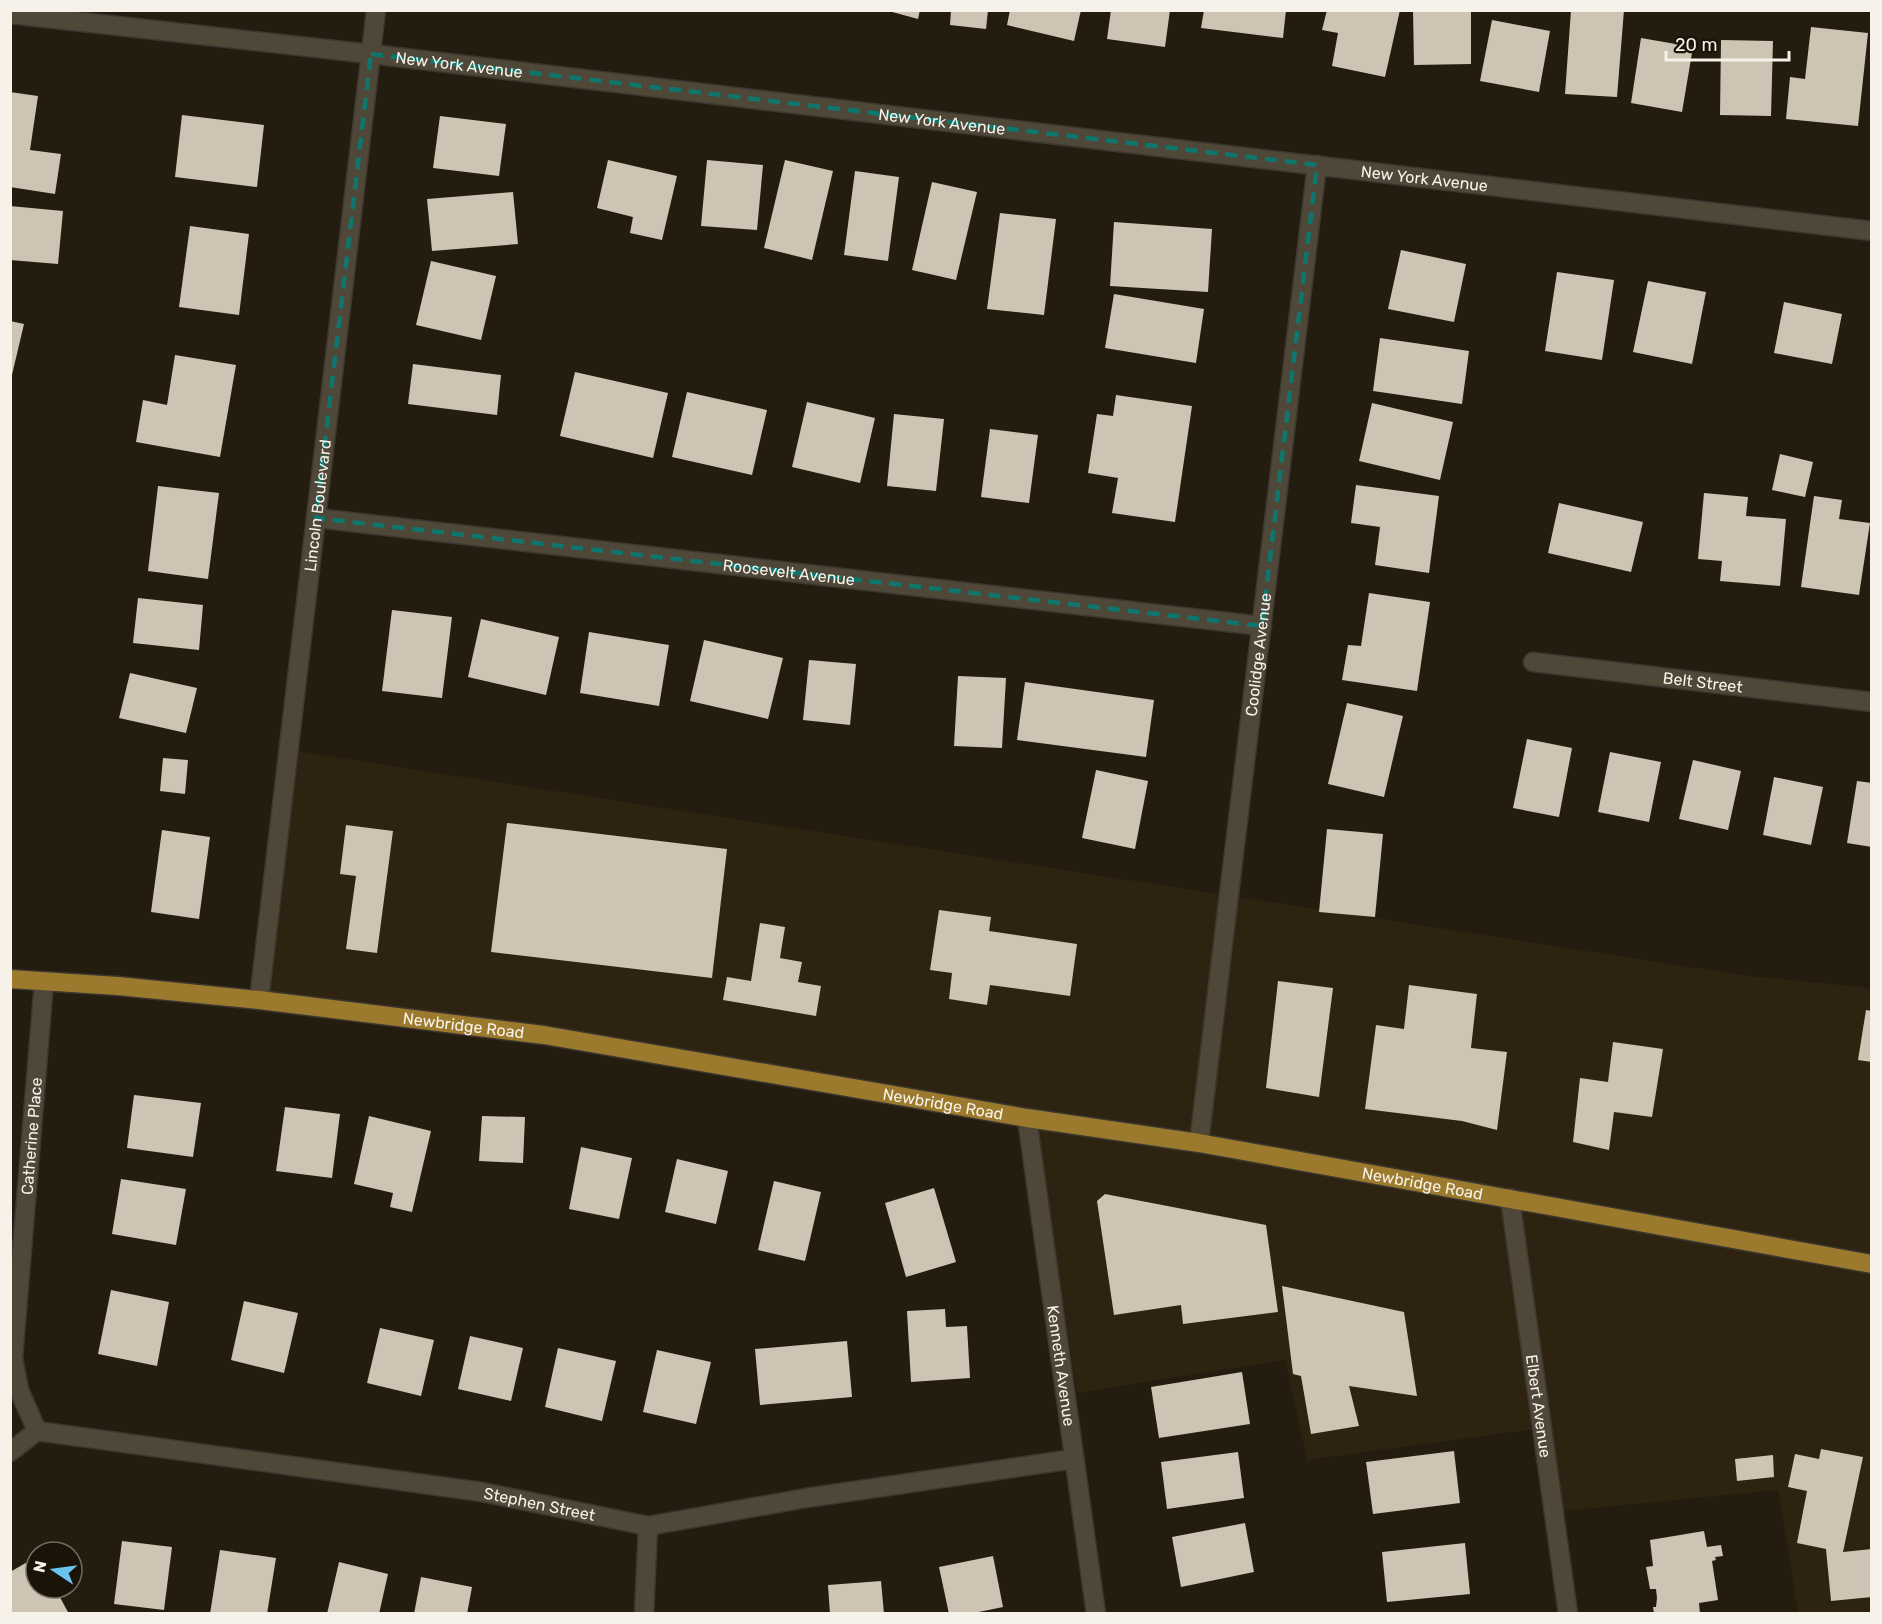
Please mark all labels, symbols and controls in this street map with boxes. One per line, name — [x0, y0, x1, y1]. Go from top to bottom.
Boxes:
scale bar — [1666, 24, 1789, 62]
text: 20 m — [1675, 34, 1717, 56]
street label: New York Avenue — [395, 47, 524, 81]
street label: New York Avenue — [877, 104, 1006, 138]
street label: New York Avenue — [1360, 161, 1489, 195]
street label: Lincoln Boulevard — [300, 438, 335, 573]
street label: Roosevelt Avenue — [722, 555, 856, 589]
street label: Coolidge Avenue — [1241, 592, 1275, 717]
street label: Belt Street — [1662, 668, 1744, 696]
street label: Newbridge Road — [402, 1008, 525, 1042]
street label: Catherine Place — [17, 1077, 46, 1196]
street label: Newbridge Road — [881, 1084, 1005, 1123]
street label: Newbridge Road — [1361, 1163, 1484, 1203]
street label: Kenneth Avenue — [1044, 1304, 1079, 1427]
street label: Elbert Avenue — [1522, 1353, 1556, 1459]
street label: Stephen Street — [482, 1483, 597, 1524]
north arrow — [24, 1540, 84, 1600]
text: N — [29, 1559, 50, 1574]

